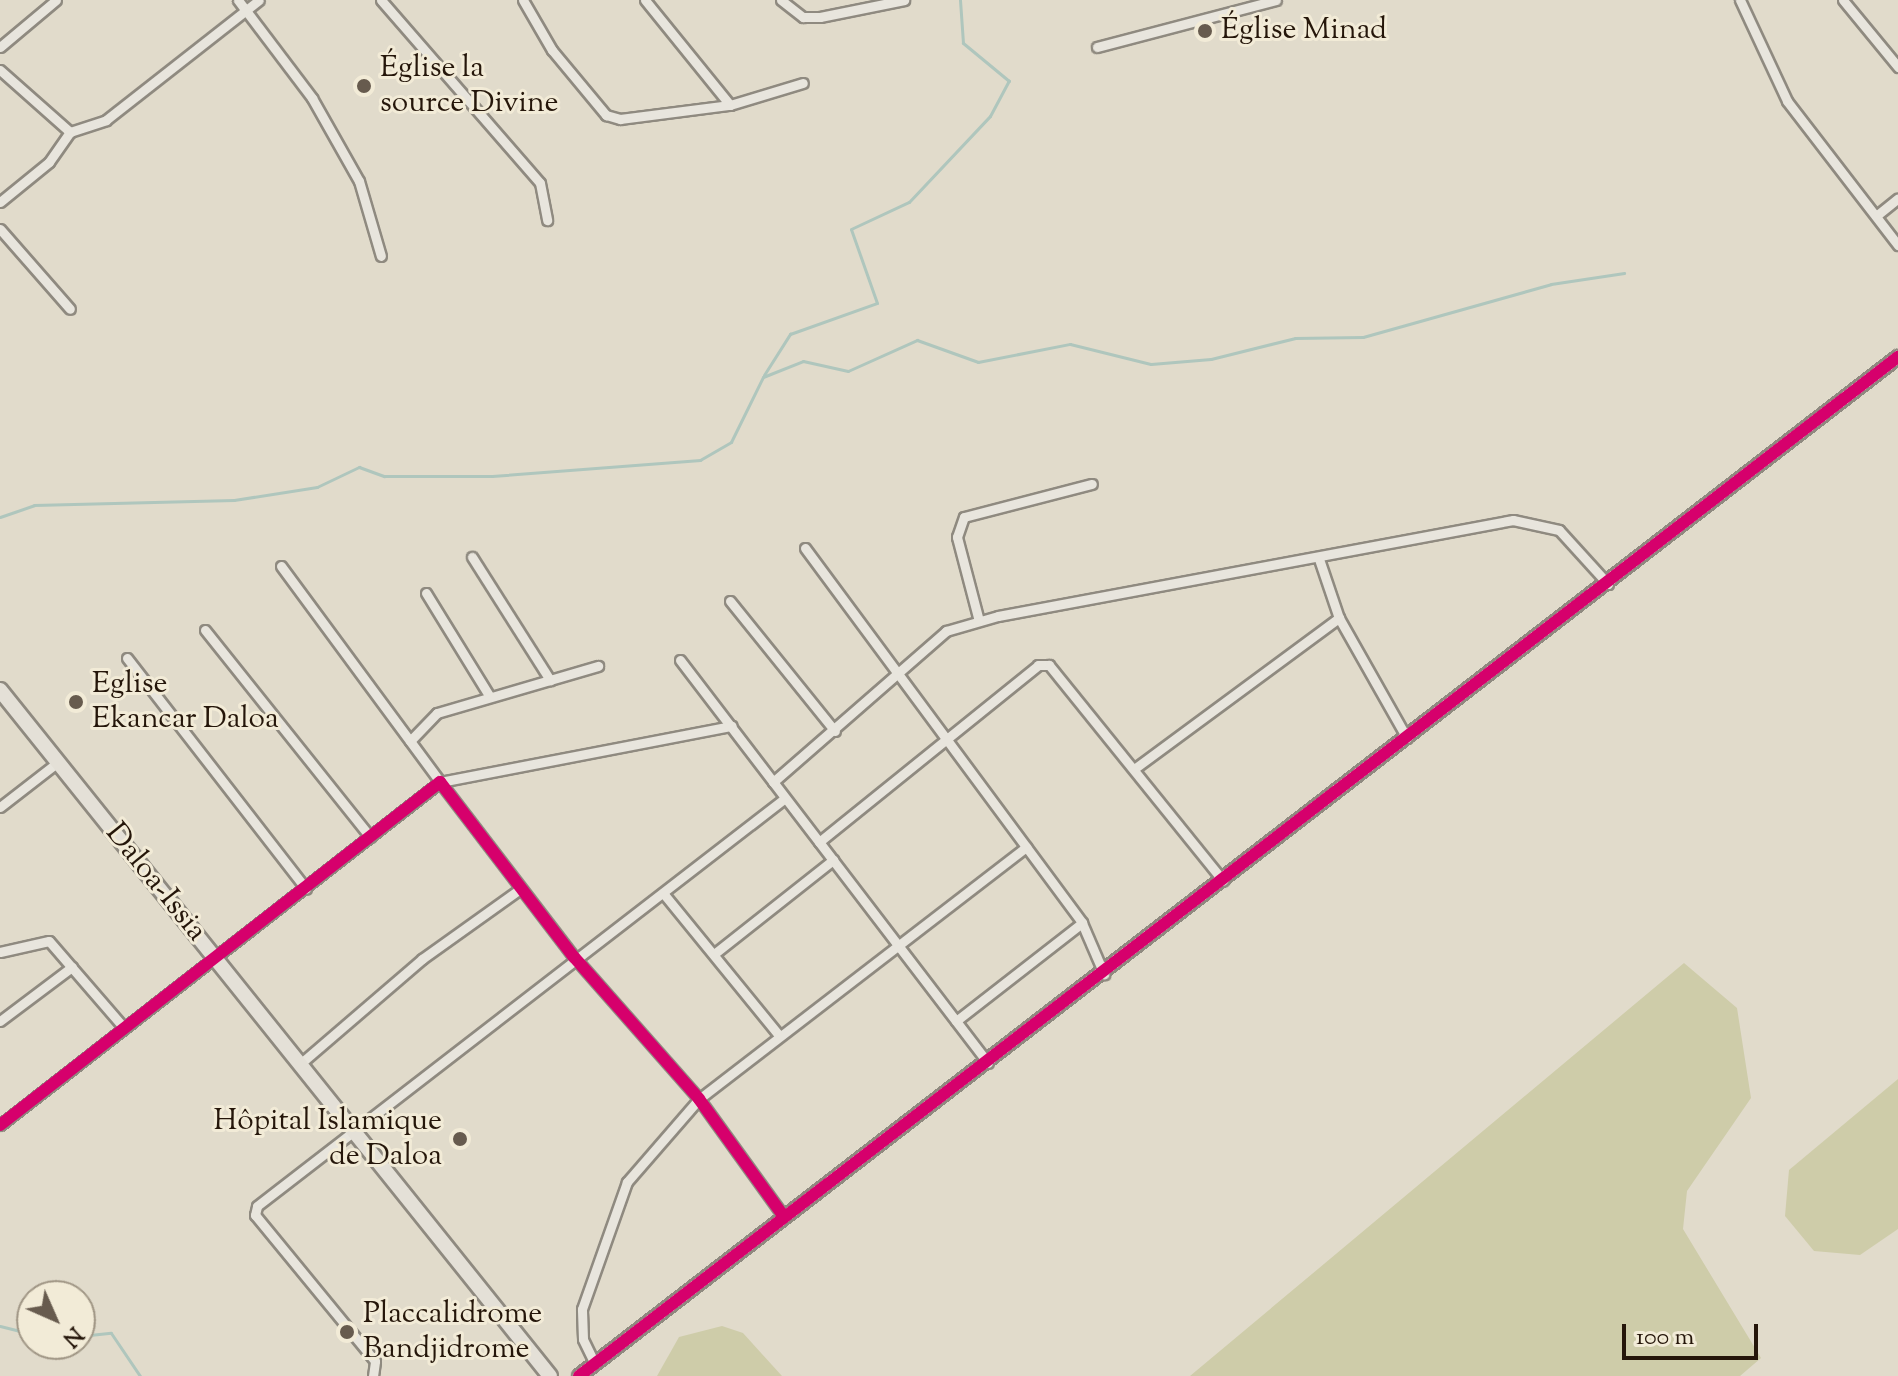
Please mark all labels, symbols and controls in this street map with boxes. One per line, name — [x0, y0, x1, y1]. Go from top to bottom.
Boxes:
place label: Église Minad — [1221, 13, 1387, 49]
marker: Église Minad — [1196, 22, 1214, 40]
place label: Église la source Divine — [380, 51, 558, 122]
marker: Église la source Divine — [355, 77, 373, 95]
place label: Eglise Ekancar Daloa — [92, 667, 279, 738]
marker: Eglise Ekancar Daloa — [67, 693, 85, 711]
street label: Daloa-Issia — [97, 817, 213, 949]
place label: Hôpital Islamique de Daloa — [214, 1104, 442, 1174]
marker: Hôpital Islamique de Daloa — [449, 1128, 471, 1150]
north arrow — [16, 1280, 96, 1360]
place label: Placcalidrome Bandjidrome — [363, 1297, 542, 1368]
scale bar — [1626, 1308, 1762, 1358]
text: N — [54, 1318, 89, 1353]
text: 100 m — [1636, 1321, 1694, 1355]
marker: Placcalidrome Bandjidrome — [338, 1323, 356, 1341]

